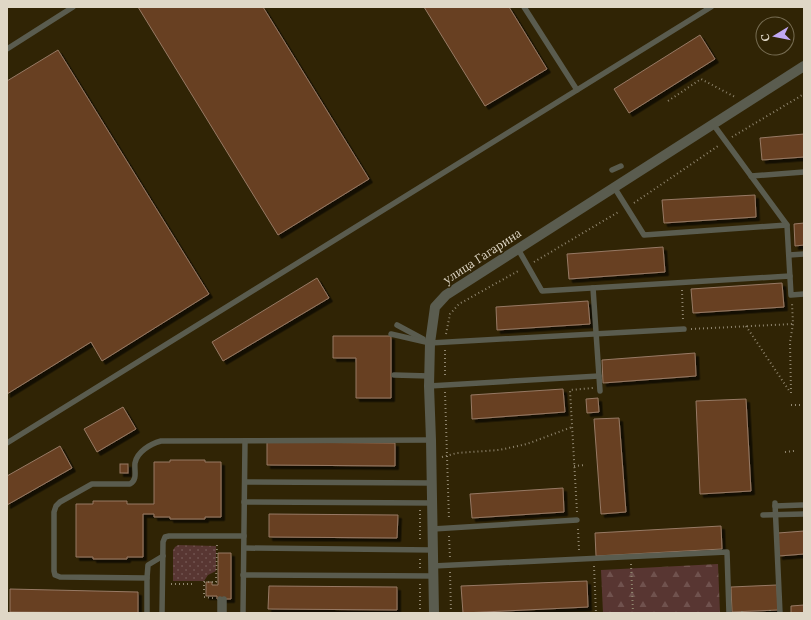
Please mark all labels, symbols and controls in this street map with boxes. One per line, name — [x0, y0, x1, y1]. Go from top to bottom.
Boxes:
north arrow — [755, 16, 795, 56]
text: С — [758, 32, 773, 43]
street label: улица Гагарина — [440, 225, 524, 287]

